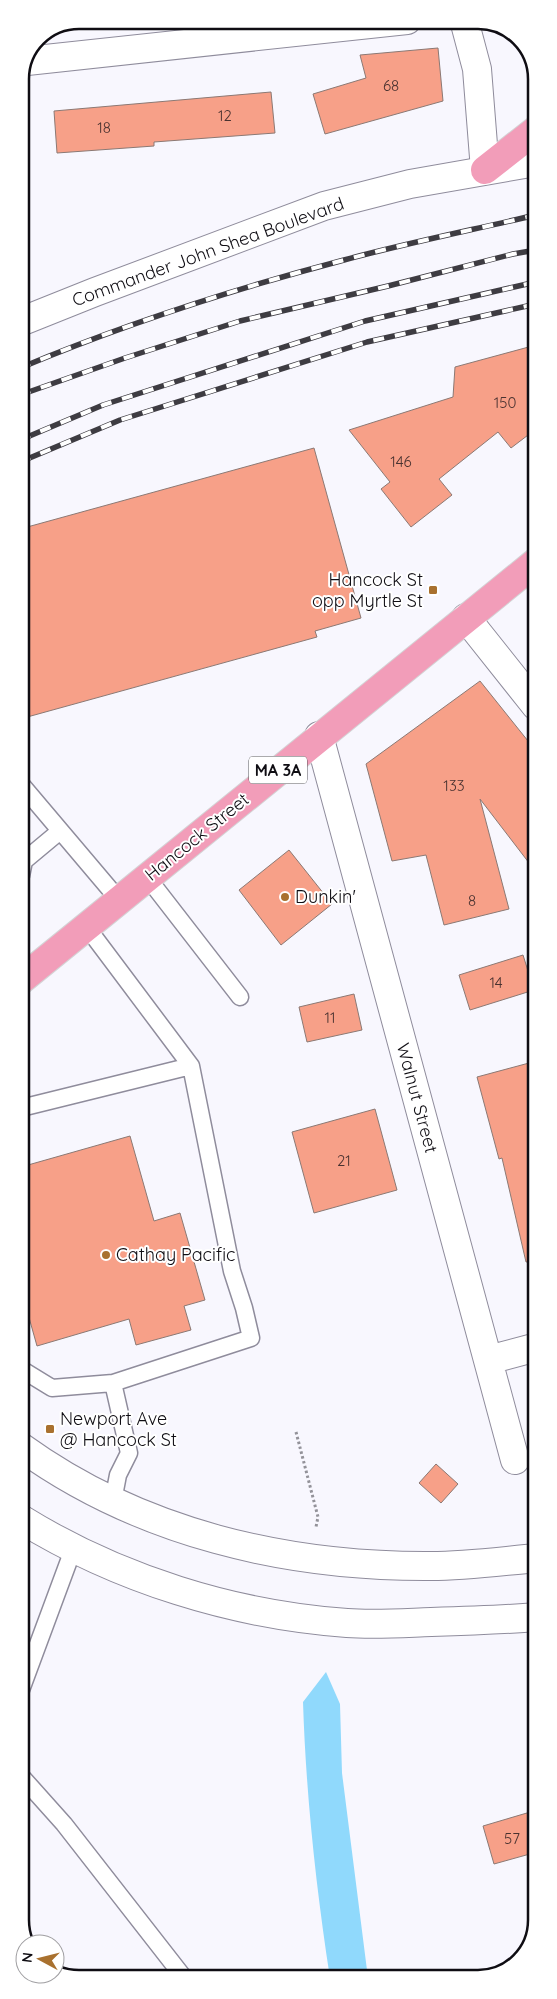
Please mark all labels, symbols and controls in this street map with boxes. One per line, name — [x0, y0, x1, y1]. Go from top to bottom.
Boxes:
house number: 68 — [383, 76, 399, 95]
house number: 12 — [218, 106, 232, 125]
house number: 18 — [97, 118, 111, 137]
street label: Commander John Shea Boulevard — [69, 192, 347, 312]
house number: 150 — [494, 393, 516, 412]
house number: 146 — [390, 452, 412, 471]
place label: Hancock St opp Myrtle St — [312, 568, 423, 612]
marker: Hancock St opp Myrtle St — [427, 584, 439, 596]
road number: MA 3A — [249, 756, 307, 784]
house number: 133 — [443, 776, 465, 795]
street label: Hancock Street — [140, 788, 253, 886]
place label: Dunkin' — [295, 885, 356, 908]
marker: Dunkin' — [279, 891, 291, 903]
house number: 8 — [468, 891, 476, 910]
house number: 14 — [489, 973, 503, 992]
house number: 11 — [324, 1008, 336, 1027]
street label: Walnut Street — [392, 1040, 443, 1155]
house number: 21 — [337, 1151, 351, 1170]
place label: Cathay Pacific — [116, 1243, 235, 1266]
marker: Cathay Pacific — [100, 1249, 112, 1261]
place label: Newport Ave @ Hancock St — [60, 1407, 177, 1451]
marker: Newport Ave @ Hancock St — [44, 1423, 56, 1435]
house number: 57 — [504, 1829, 520, 1848]
north arrow — [15, 1934, 65, 1984]
text: N — [18, 1951, 37, 1964]

